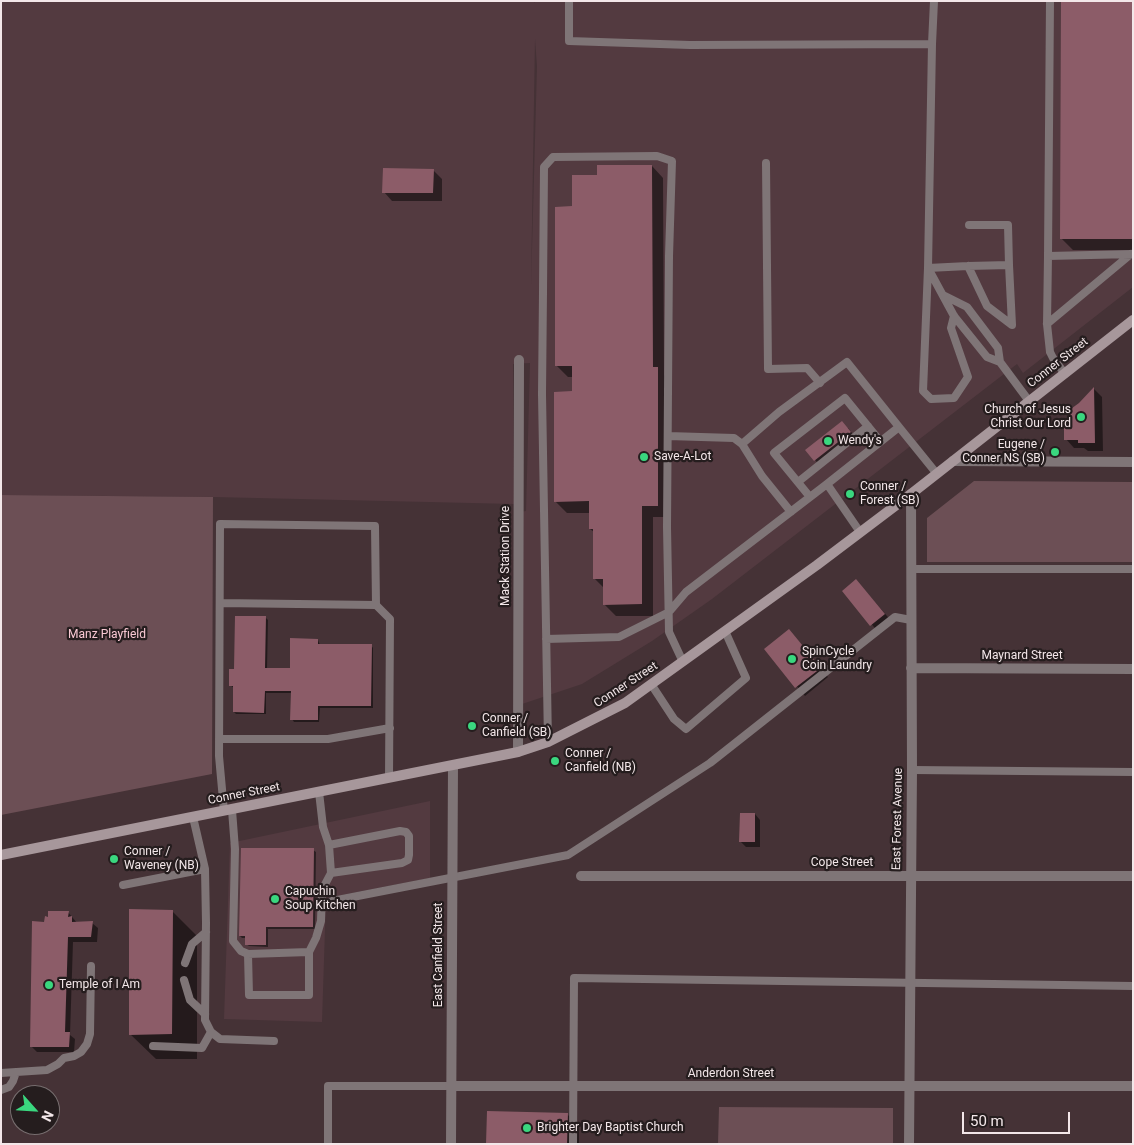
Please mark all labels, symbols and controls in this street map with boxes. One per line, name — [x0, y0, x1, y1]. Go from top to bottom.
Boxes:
street label: Conner Street — [1025, 335, 1091, 391]
place label: Church of Jesus Christ Our Lord — [984, 403, 1071, 431]
marker: Church of Jesus Christ Our Lord — [1075, 411, 1087, 423]
place label: Wendy's — [838, 434, 882, 448]
marker: Wendy's — [822, 435, 834, 447]
place label: Eugene / Conner NS (SB) — [962, 438, 1045, 466]
marker: Eugene / Conner NS (SB) — [1049, 446, 1061, 458]
place label: Save-A-Lot — [654, 450, 711, 464]
marker: Save-A-Lot — [638, 451, 650, 463]
place label: Conner / Forest (SB) — [860, 480, 920, 508]
marker: Conner / Forest (SB) — [844, 488, 856, 500]
street label: Mack Station Drive — [499, 506, 513, 606]
park label: Manz Playfield — [68, 628, 146, 642]
place label: SpinCycle Coin Laundry — [802, 645, 872, 673]
street label: Maynard Street — [981, 649, 1063, 663]
marker: SpinCycle Coin Laundry — [786, 653, 798, 665]
street label: Conner Street — [591, 659, 661, 711]
place label: Conner / Canfield (SB) — [482, 712, 552, 740]
marker: Conner / Canfield (SB) — [466, 720, 478, 732]
place label: Conner / Canfield (NB) — [565, 747, 636, 775]
marker: Conner / Canfield (NB) — [549, 755, 561, 767]
street label: East Forest Avenue — [890, 768, 906, 870]
street label: Conner Street — [207, 780, 281, 808]
place label: Conner / Waveney (NB) — [124, 845, 199, 873]
marker: Conner / Waveney (NB) — [108, 853, 120, 865]
street label: Cope Street — [811, 856, 873, 870]
place label: Capuchin Soup Kitchen — [285, 885, 356, 913]
marker: Capuchin Soup Kitchen — [269, 893, 281, 905]
street label: East Canfield Street — [432, 903, 446, 1007]
place label: Temple of I Am — [59, 978, 140, 992]
marker: Temple of I Am — [43, 979, 55, 991]
street label: Anderdon Street — [688, 1067, 774, 1081]
north arrow — [10, 1085, 60, 1135]
scale bar — [964, 1102, 1072, 1134]
text: N — [38, 1108, 57, 1124]
text: 50 m — [970, 1112, 1004, 1130]
place label: Brighter Day Baptist Church — [537, 1121, 684, 1135]
marker: Brighter Day Baptist Church — [521, 1122, 533, 1134]

